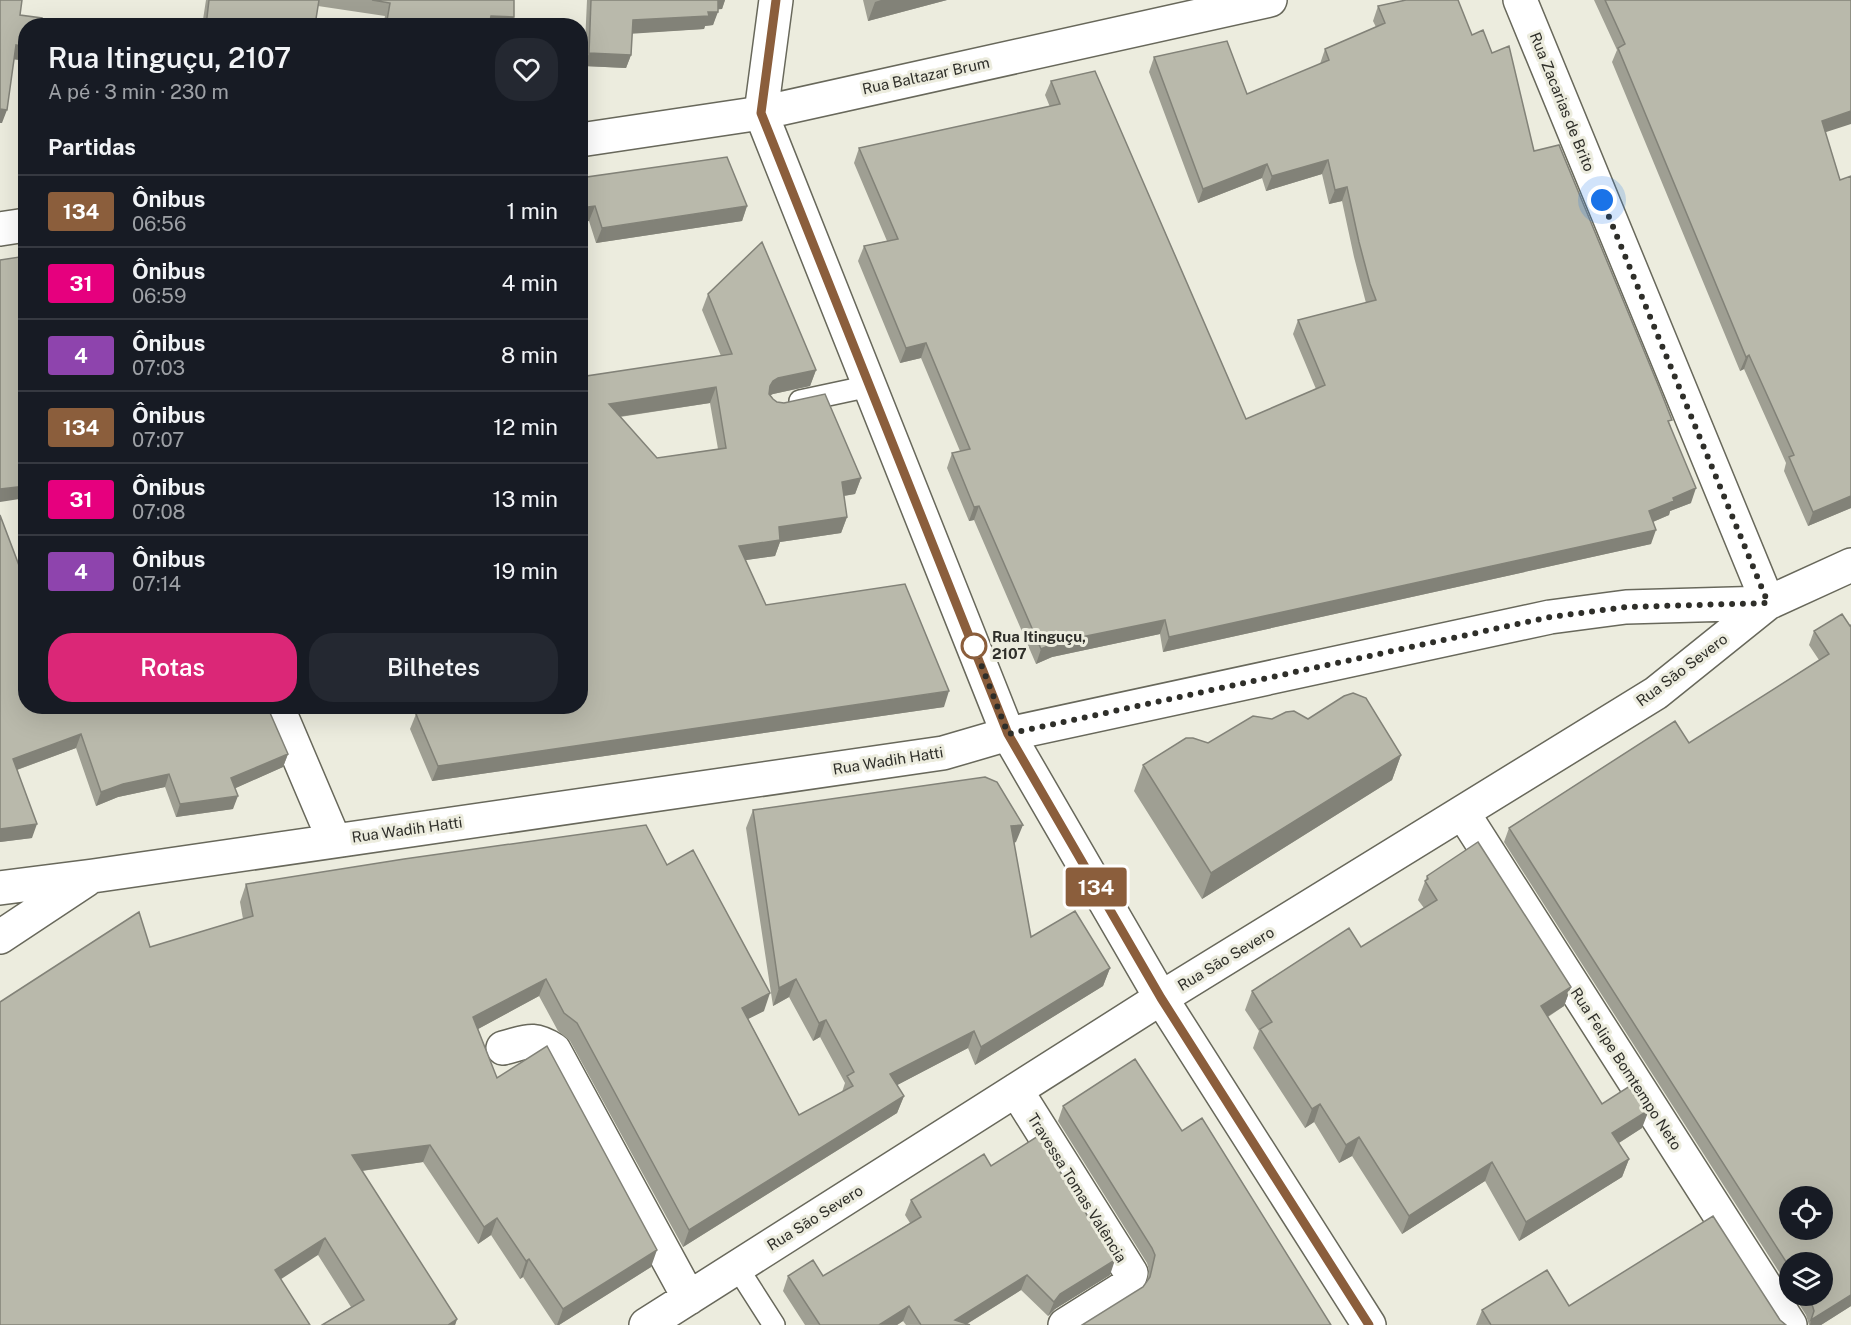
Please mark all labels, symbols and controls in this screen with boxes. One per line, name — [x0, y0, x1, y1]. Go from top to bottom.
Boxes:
street label: Rua Zacarias de Brito — [1527, 30, 1598, 174]
button: heart — [495, 38, 558, 101]
text: Rua Itinguçu, 2107 — [48, 41, 291, 74]
street label: Rua Baltazar Brum — [861, 54, 991, 97]
text: A pé · 3 min · 230 m — [48, 80, 229, 104]
text: Partidas — [48, 134, 136, 160]
your location — [1587, 185, 1617, 215]
text: Ônibus — [132, 186, 205, 212]
text: 1 min — [506, 198, 558, 224]
text: 134 — [63, 199, 99, 224]
text: 06:56 — [132, 212, 186, 236]
text: Ônibus — [132, 258, 205, 284]
text: 4 min — [502, 270, 558, 296]
text: 31 — [70, 271, 92, 296]
text: 06:59 — [132, 284, 186, 308]
text: Ônibus — [132, 330, 205, 356]
text: 8 min — [501, 342, 558, 368]
text: 4 — [74, 343, 88, 368]
text: 07:03 — [132, 356, 185, 380]
text: Ônibus — [132, 402, 205, 428]
text: 12 min — [493, 414, 558, 440]
text: 134 — [63, 415, 99, 440]
text: 07:07 — [132, 428, 184, 452]
text: Ônibus — [132, 474, 205, 500]
text: 13 min — [493, 486, 558, 512]
text: 31 — [70, 487, 92, 512]
text: 07:08 — [132, 500, 185, 524]
text: Ônibus — [132, 546, 205, 572]
text: 19 min — [493, 558, 558, 584]
text: 4 — [74, 559, 88, 584]
text: 07:14 — [132, 572, 181, 596]
place label: Rua Itinguçu, 2107 — [992, 628, 1086, 662]
street label: Rua São Severo — [1633, 630, 1731, 709]
button: Rotas — [48, 633, 297, 702]
button: Bilhetes — [309, 633, 558, 702]
marker: Rua Itinguçu, 2107 — [961, 633, 987, 659]
street label: Rua Wadih Hatti — [832, 743, 944, 778]
street label: Rua Wadih Hatti — [351, 813, 463, 846]
line badge: 134 — [1062, 868, 1130, 906]
text: 134 — [1078, 875, 1114, 900]
street label: Rua São Severo — [1174, 923, 1277, 994]
street label: Rua Felipe Bomtempo Neto — [1568, 984, 1685, 1153]
street label: Travessa Tomas Valência — [1025, 1110, 1130, 1265]
street label: Rua São Severo — [764, 1181, 866, 1254]
map controls — [1779, 1186, 1833, 1306]
button: locate — [1779, 1186, 1833, 1240]
button: layers — [1779, 1252, 1833, 1306]

